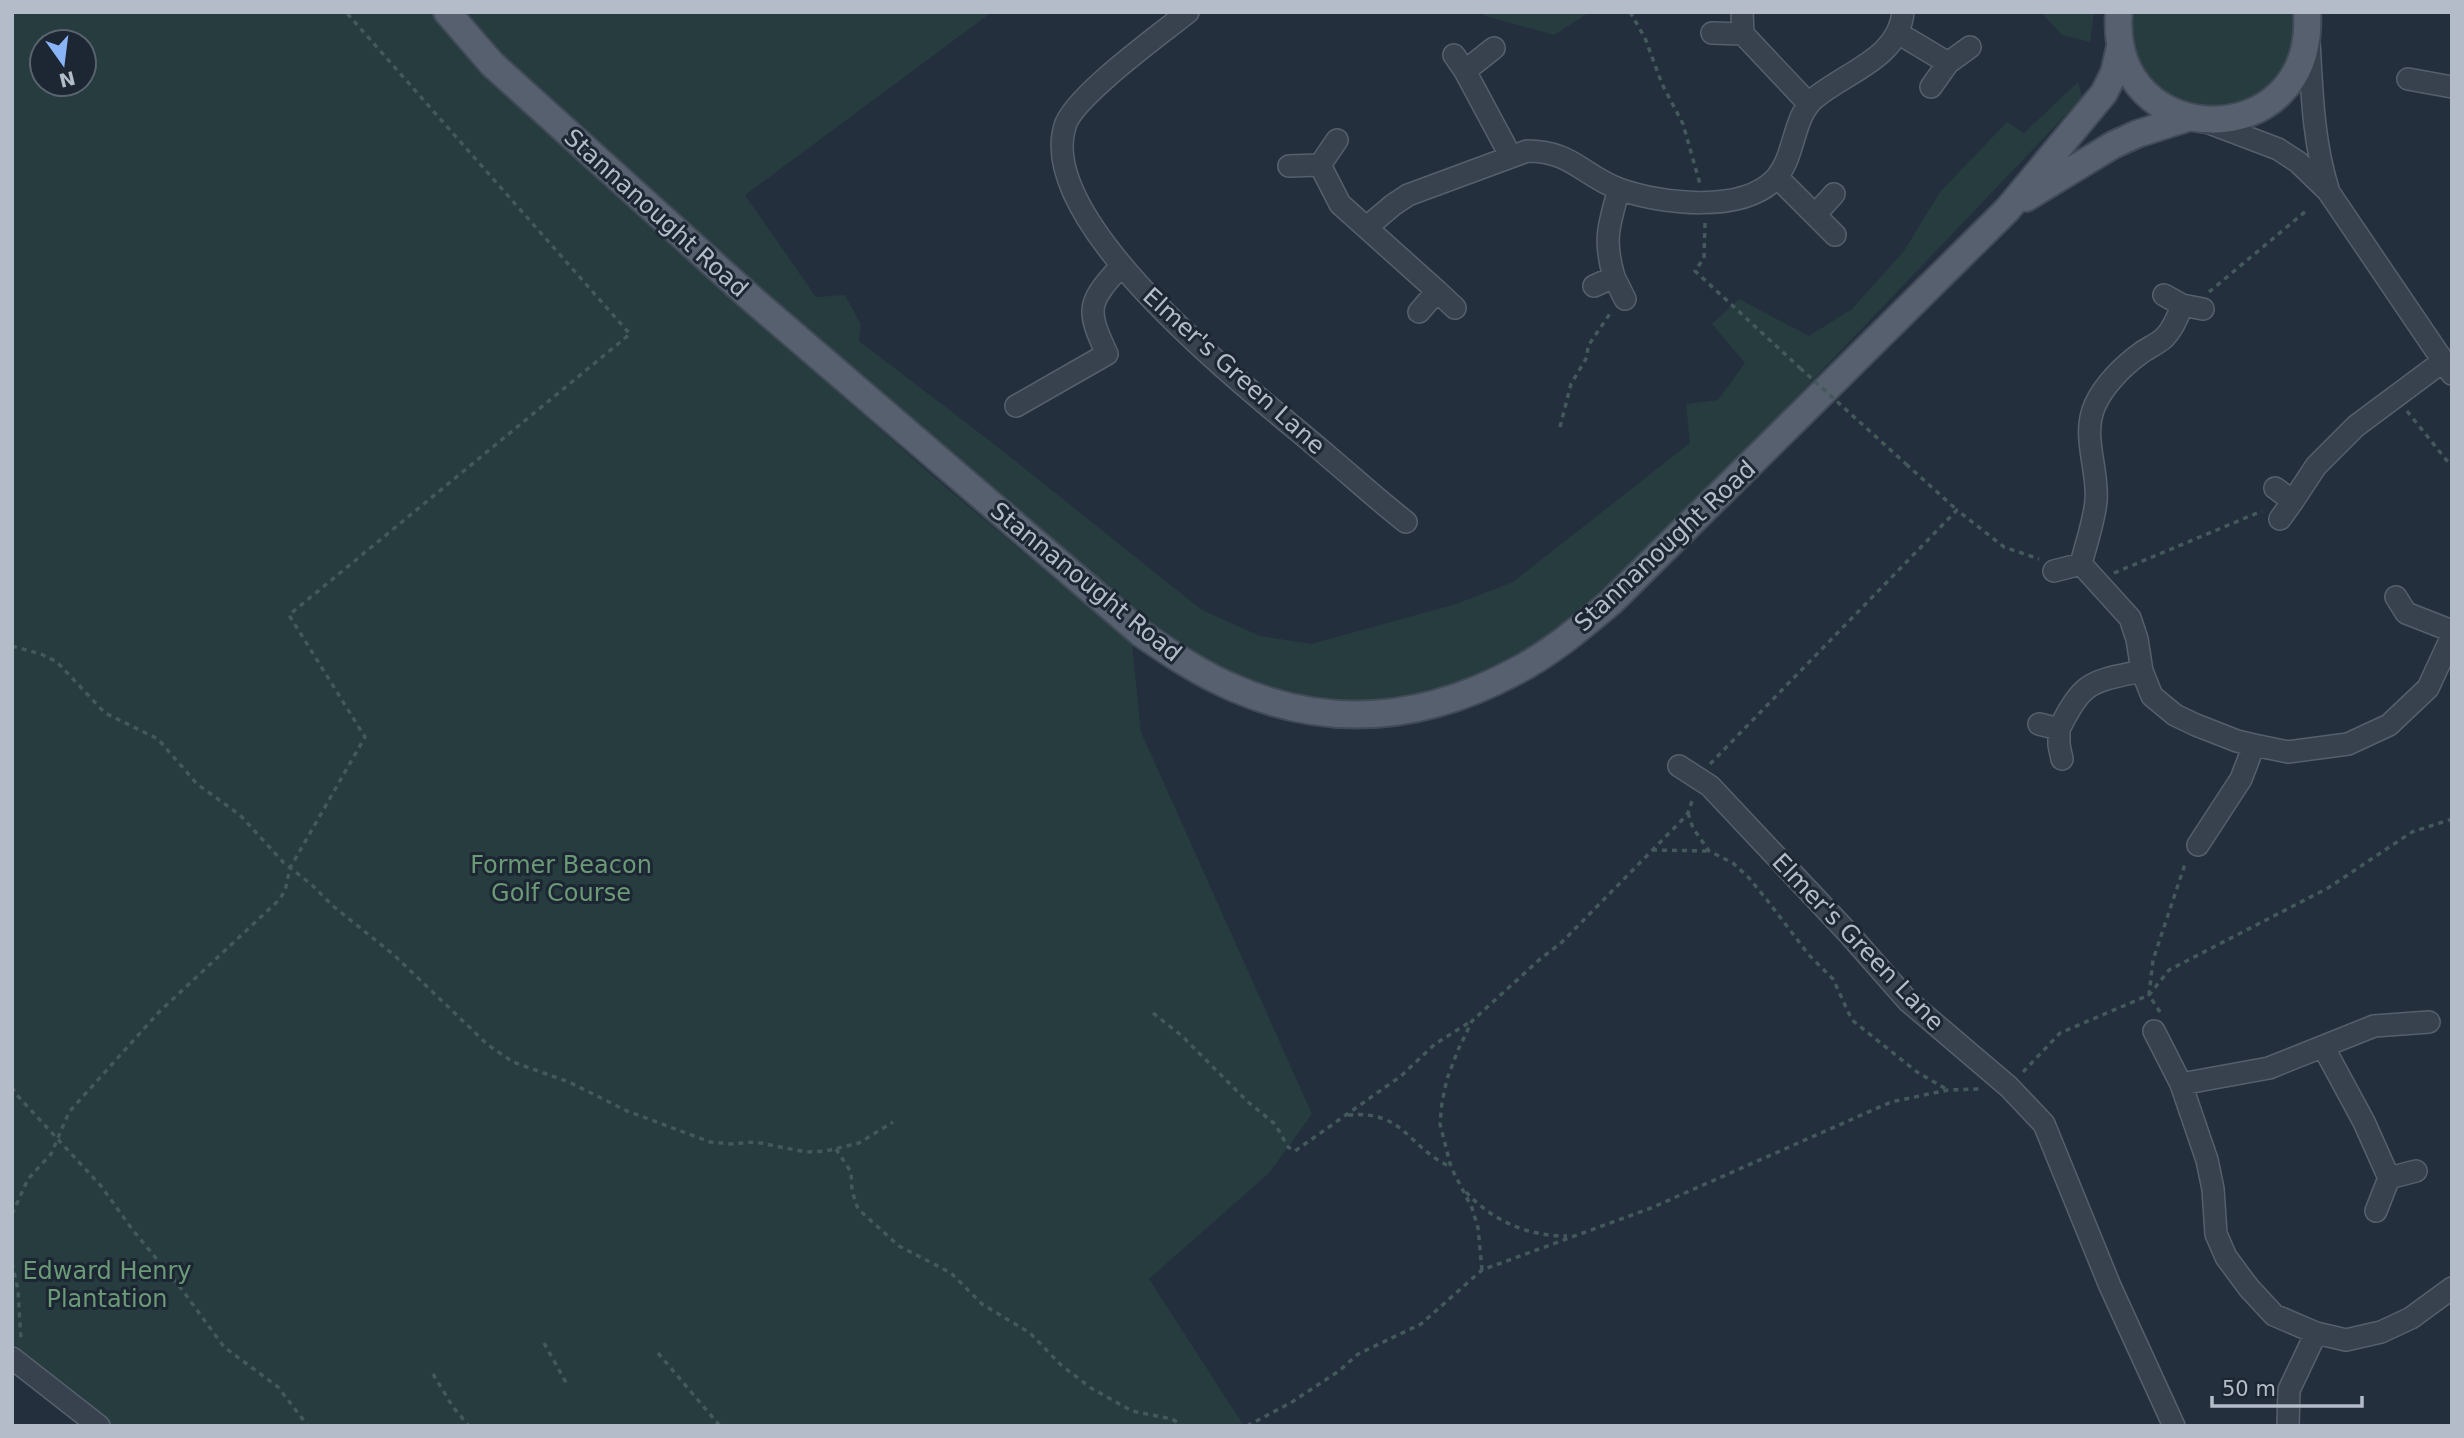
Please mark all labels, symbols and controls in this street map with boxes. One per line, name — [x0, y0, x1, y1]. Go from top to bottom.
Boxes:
north arrow — [28, 28, 98, 98]
text: N — [57, 67, 77, 92]
street label: Stannanought Road — [558, 123, 754, 303]
street label: Elmer's Green Lane — [1137, 282, 1331, 460]
street label: Stannanought Road — [1569, 455, 1761, 637]
street label: Stannanought Road — [985, 496, 1187, 668]
street label: Elmer's Green Lane — [1766, 848, 1950, 1036]
park label: Former Beacon Golf Course — [470, 851, 652, 907]
park label: Edward Henry Plantation — [22, 1257, 192, 1313]
scale bar — [2212, 1364, 2362, 1408]
text: 50 m — [2222, 1377, 2276, 1401]

